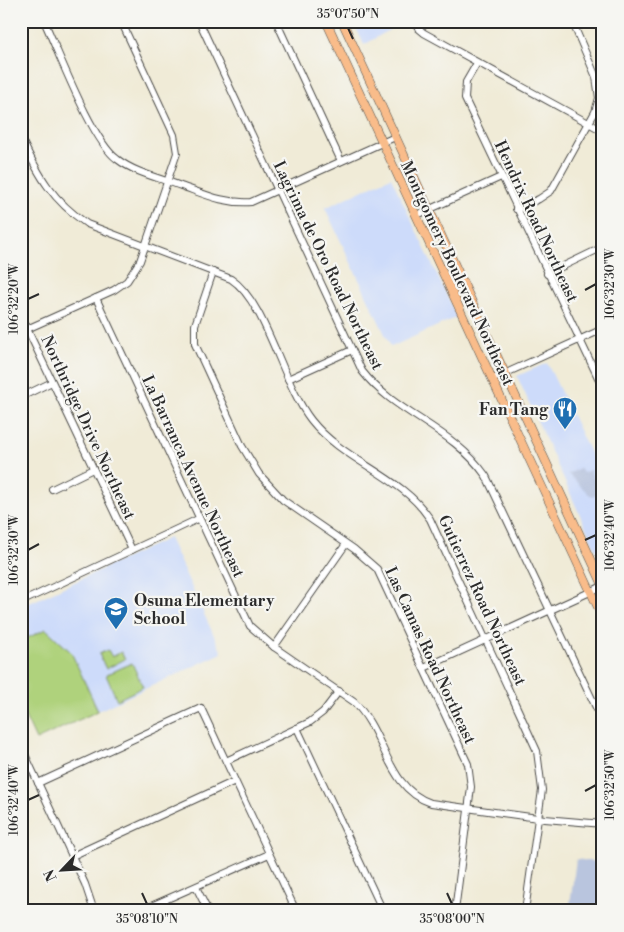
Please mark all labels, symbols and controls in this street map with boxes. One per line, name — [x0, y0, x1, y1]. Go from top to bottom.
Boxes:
text: 35°07'50"N — [317, 7, 379, 22]
street label: Hendrix Road Northeast — [490, 137, 583, 306]
street label: Lagrima de Oro Road Northeast — [269, 158, 388, 374]
street label: Montgomery Boulevard Northeast — [396, 158, 518, 389]
text: 106°32'30"W — [603, 248, 618, 319]
text: 106°32'20"W — [7, 262, 22, 334]
street label: Northridge Drive Northeast — [37, 332, 140, 523]
street label: La Barranca Avenue Northeast — [137, 372, 249, 581]
restaurant icon: Fan Tang — [552, 396, 578, 430]
place label: Fan Tang — [479, 400, 549, 420]
text: 106°32'40"W — [603, 498, 618, 571]
street label: Gutierrez Road Northeast — [434, 512, 531, 689]
text: 106°32'30"W — [7, 514, 22, 585]
street label: Las Camas Road Northeast — [380, 564, 480, 748]
place label: Osuna Elementary School — [134, 591, 275, 629]
school or university icon: Osuna Elementary School — [103, 596, 129, 630]
text: 106°32'50"W — [603, 749, 618, 820]
text: 106°32'40"W — [7, 763, 22, 836]
north arrow — [38, 844, 88, 894]
text: N — [41, 866, 62, 884]
text: 35°08'10"N — [116, 912, 178, 927]
text: 35°08'00"N — [419, 912, 485, 927]

